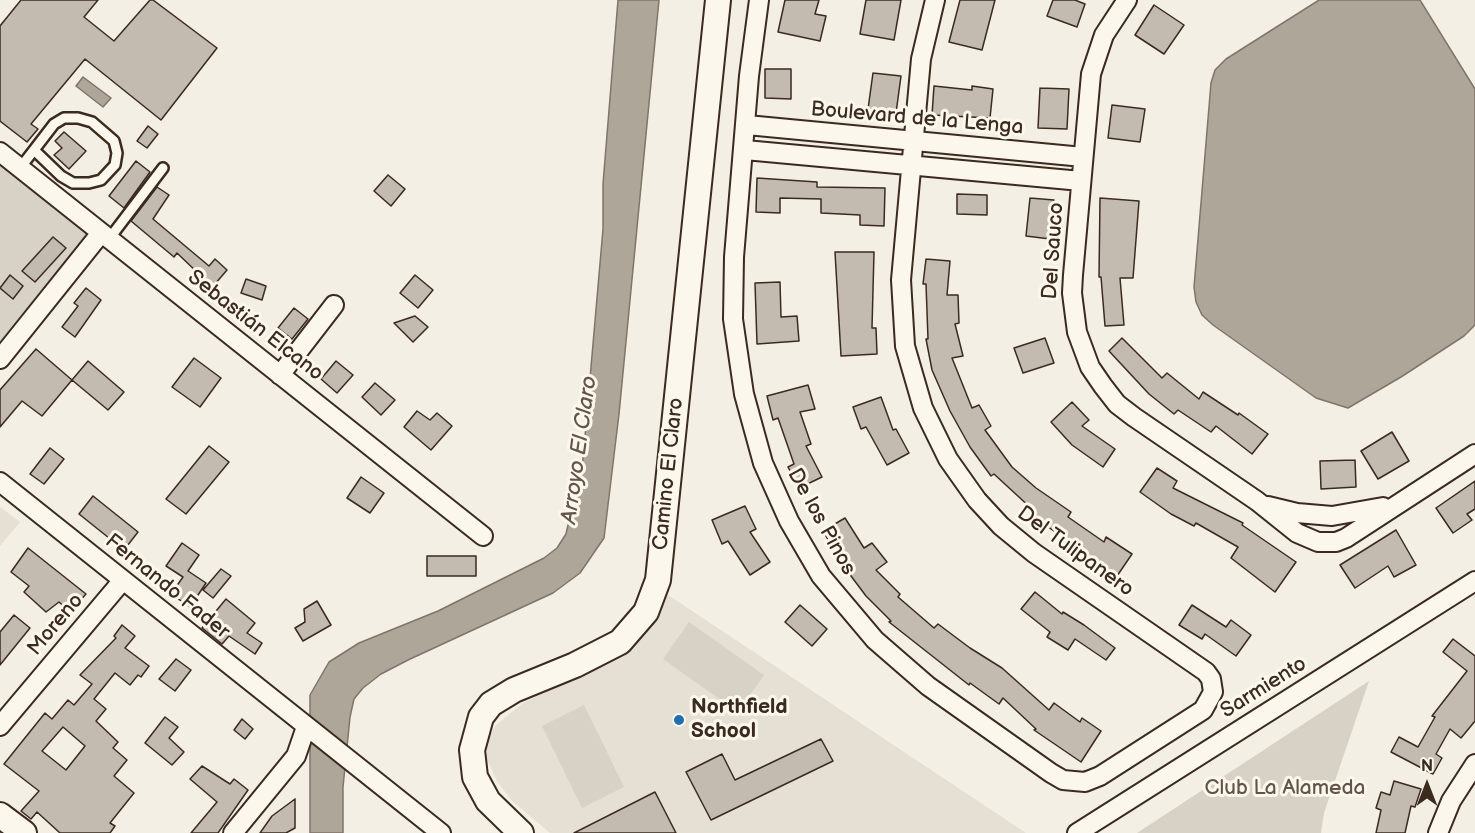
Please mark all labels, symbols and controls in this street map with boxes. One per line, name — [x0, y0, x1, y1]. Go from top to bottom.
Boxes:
street label: Boulevard de la Lenga — [810, 97, 1024, 141]
street label: Del Sauco — [1038, 202, 1070, 300]
street label: Sebastián Elcano — [182, 265, 328, 387]
water label: Arroyo El Claro — [557, 374, 603, 526]
street label: Camino El Claro — [648, 397, 690, 551]
street label: De los Pinos — [781, 464, 861, 580]
street label: Del Tulipanero — [1012, 501, 1138, 603]
street label: Fernando Fader — [100, 529, 234, 645]
street label: Moreno — [23, 589, 89, 661]
street label: Sarmiento — [1216, 652, 1312, 724]
place label: Northfield School — [691, 695, 788, 745]
marker: Northfield School — [672, 713, 686, 727]
north arrow — [1397, 755, 1457, 815]
text: N — [1421, 757, 1433, 776]
park label: Club La Alameda — [1205, 776, 1365, 802]

